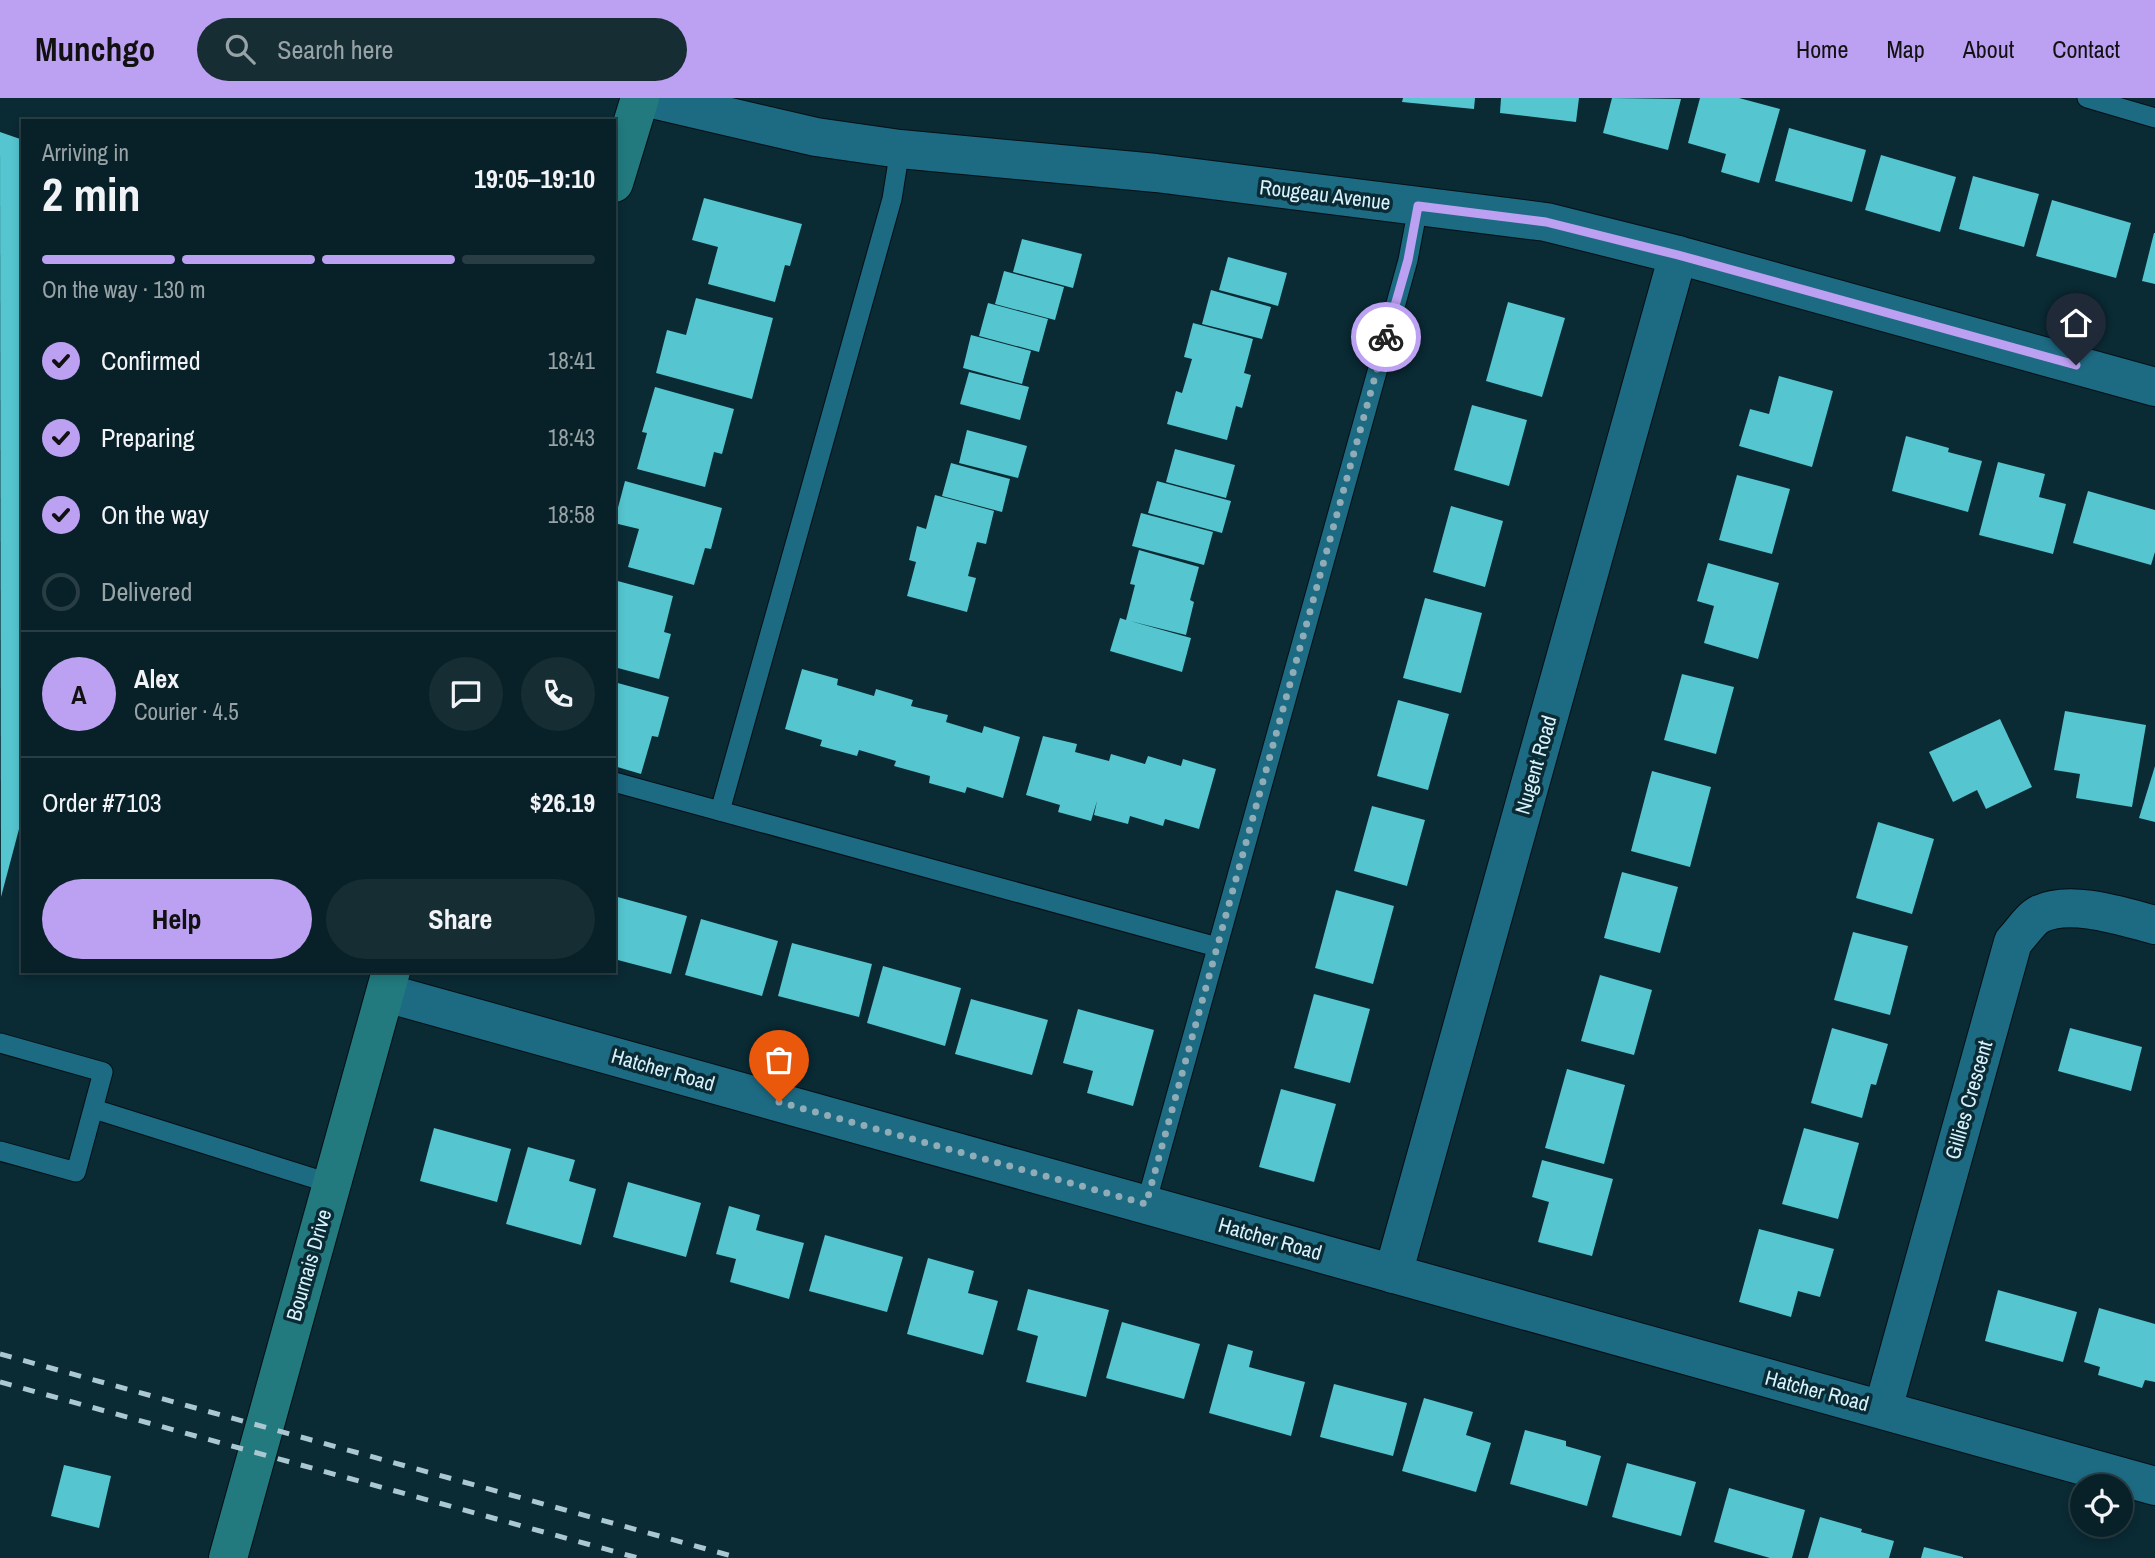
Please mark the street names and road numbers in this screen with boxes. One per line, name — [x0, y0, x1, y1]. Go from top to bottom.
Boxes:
street label: Rougeau Avenue — [1258, 172, 1392, 217]
street label: Nugent Road — [1508, 712, 1563, 818]
street label: Gillies Crescent — [1938, 1037, 1999, 1163]
street label: Hatcher Road — [608, 1041, 718, 1098]
street label: Bournais Drive — [279, 1206, 338, 1324]
street label: Hatcher Road — [1215, 1210, 1325, 1267]
street label: Hatcher Road — [1762, 1363, 1872, 1418]

